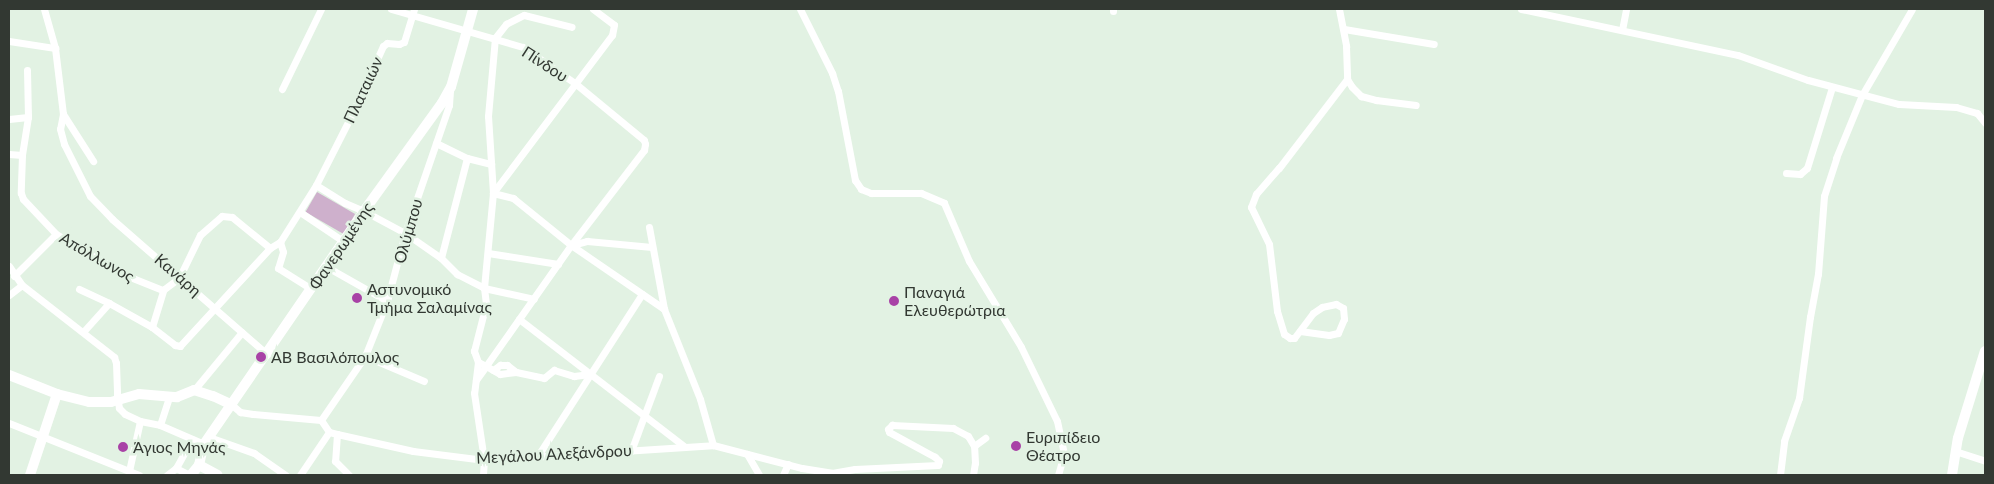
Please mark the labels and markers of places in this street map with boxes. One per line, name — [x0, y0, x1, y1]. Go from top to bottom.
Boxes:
place label: Αστυνομικό Τμήμα Σαλαμίνας — [367, 279, 492, 317]
place label: Παναγιά Ελευθερώτρια — [904, 282, 1006, 320]
marker: Αστυνομικό Τμήμα Σαλαμίνας — [351, 292, 363, 304]
marker: Παναγιά Ελευθερώτρια — [888, 295, 900, 307]
place label: ΑΒ Βασιλόπουλος — [271, 347, 399, 367]
marker: ΑΒ Βασιλόπουλος — [255, 351, 267, 363]
place label: Ευριπίδειο Θέατρο — [1026, 427, 1100, 465]
place label: Άγιος Μηνάς — [133, 437, 225, 457]
marker: Ευριπίδειο Θέατρο — [1010, 440, 1022, 452]
marker: Άγιος Μηνάς — [117, 441, 129, 453]

